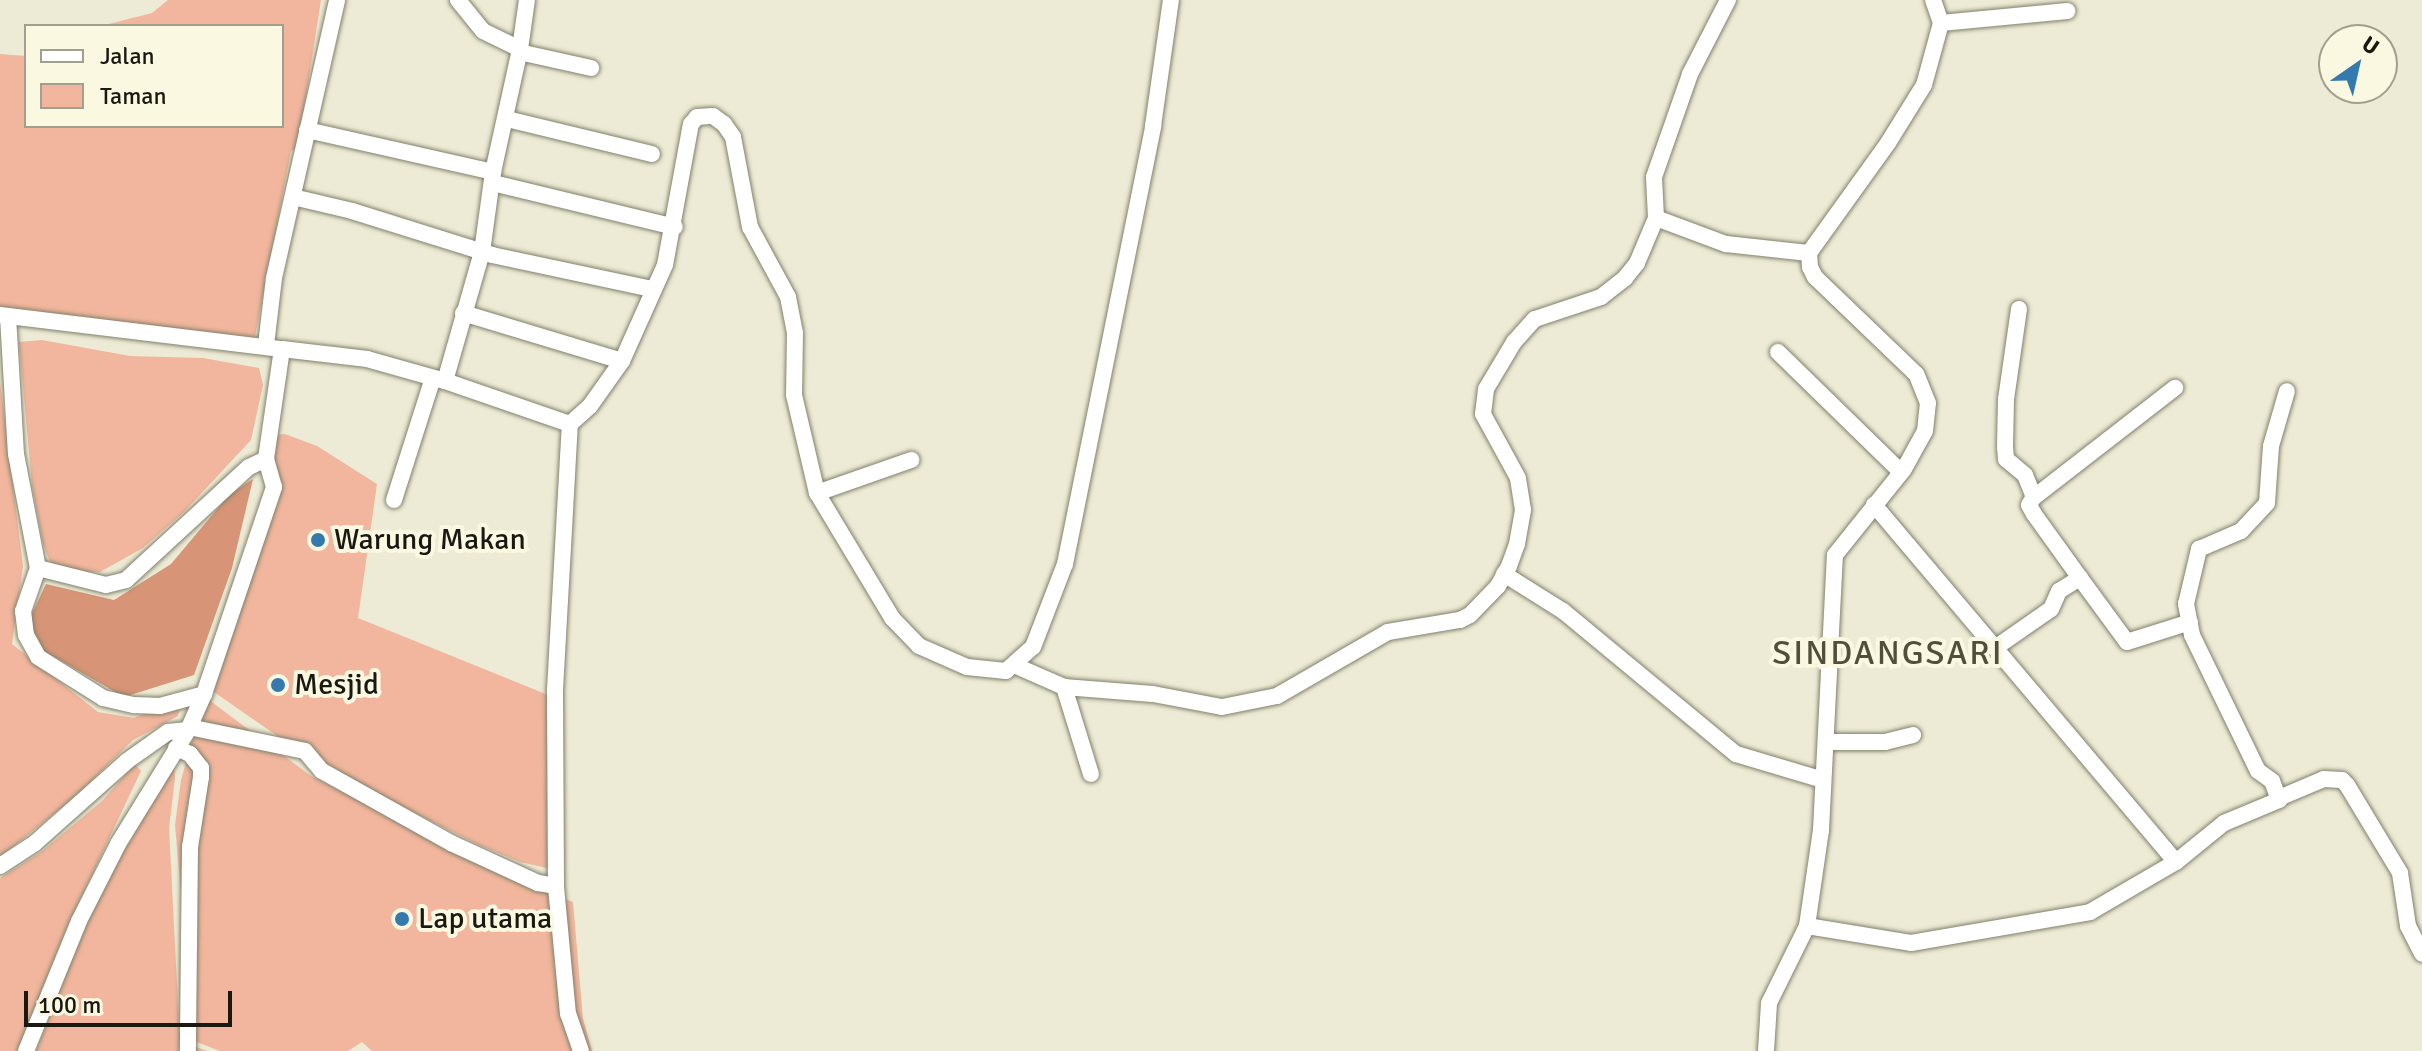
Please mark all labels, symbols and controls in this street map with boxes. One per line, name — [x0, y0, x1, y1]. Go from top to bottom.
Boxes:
legend — [24, 24, 284, 128]
north arrow — [2318, 24, 2398, 104]
text: U — [2357, 30, 2384, 61]
text: Jalan — [100, 41, 155, 71]
text: Taman — [100, 81, 167, 111]
place label: Warung Makan — [334, 522, 526, 558]
marker: Warung Makan — [309, 531, 327, 549]
district label: SINDANGSARI — [1772, 634, 2004, 674]
place label: Mesjid — [294, 667, 379, 703]
marker: Mesjid — [269, 676, 287, 694]
place label: Lap utama — [418, 901, 552, 937]
marker: Lap utama — [393, 910, 411, 928]
scale bar — [28, 975, 236, 1025]
text: 100 m — [38, 990, 101, 1020]

